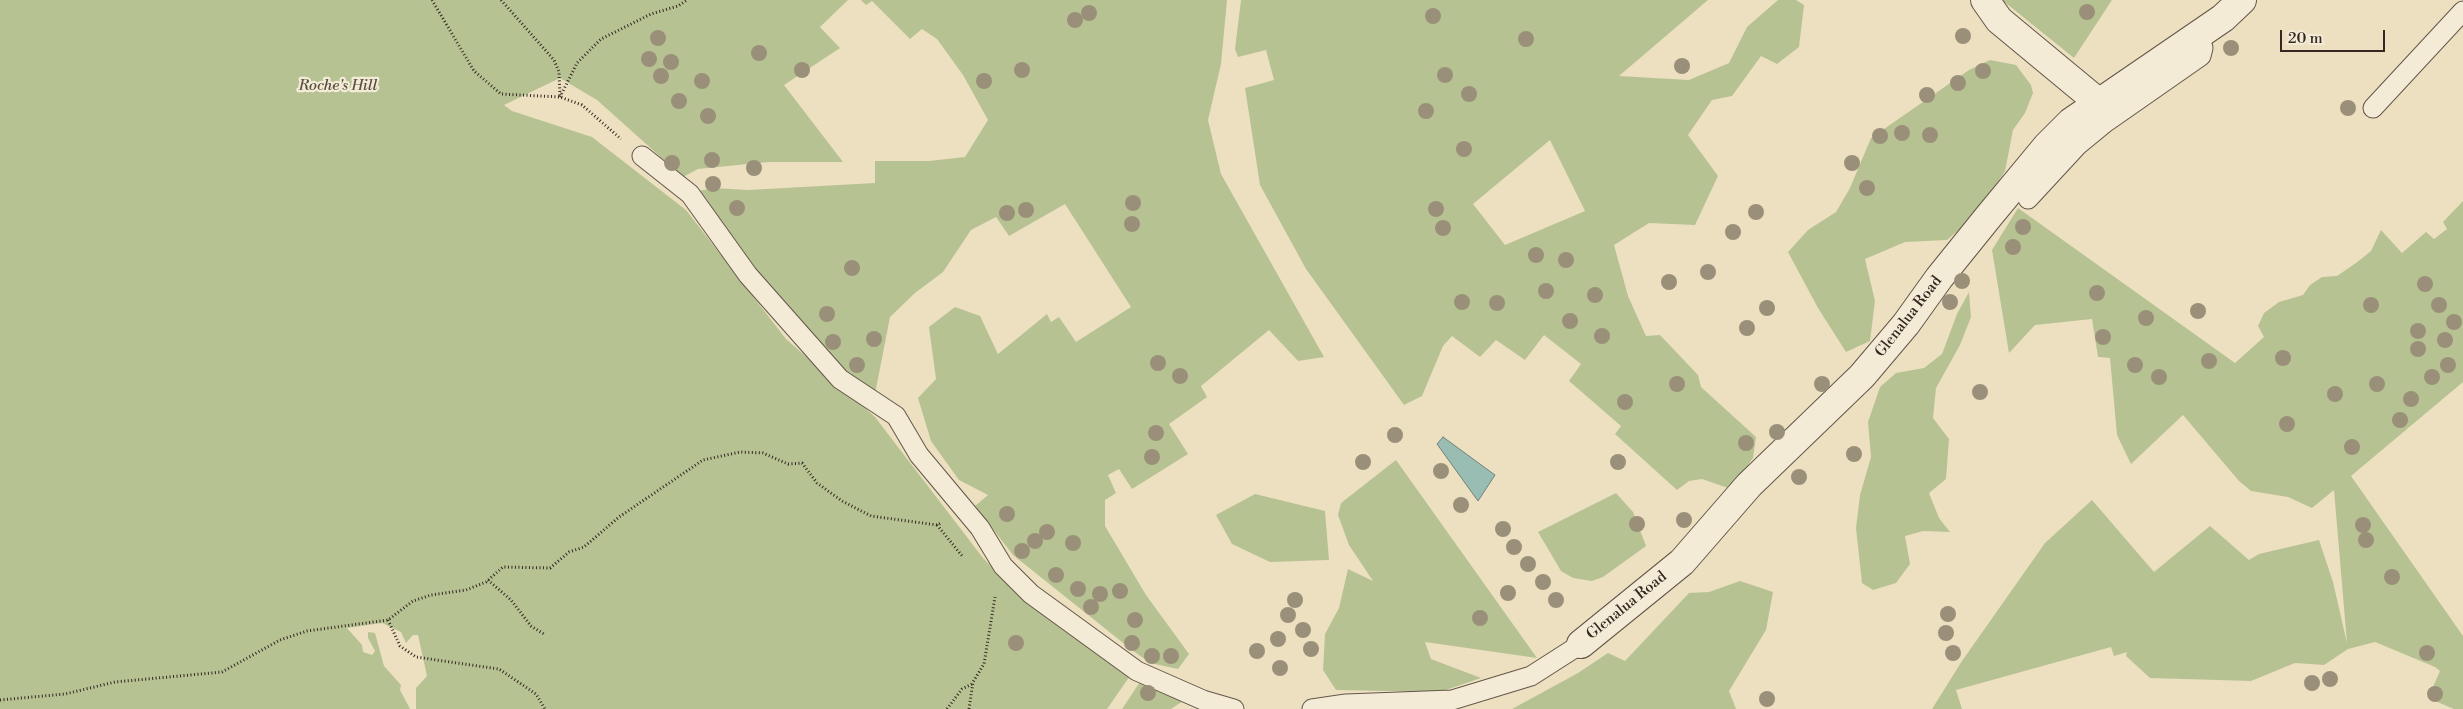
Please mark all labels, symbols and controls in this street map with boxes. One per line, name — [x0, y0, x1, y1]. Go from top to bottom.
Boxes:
scale bar — [2283, 20, 2388, 52]
text: 20 m — [2288, 29, 2323, 48]
park label: Roche's Hill — [299, 77, 377, 95]
street label: Glenalua Road — [1872, 273, 1946, 361]
street label: Glenalua Road — [1583, 568, 1671, 644]

